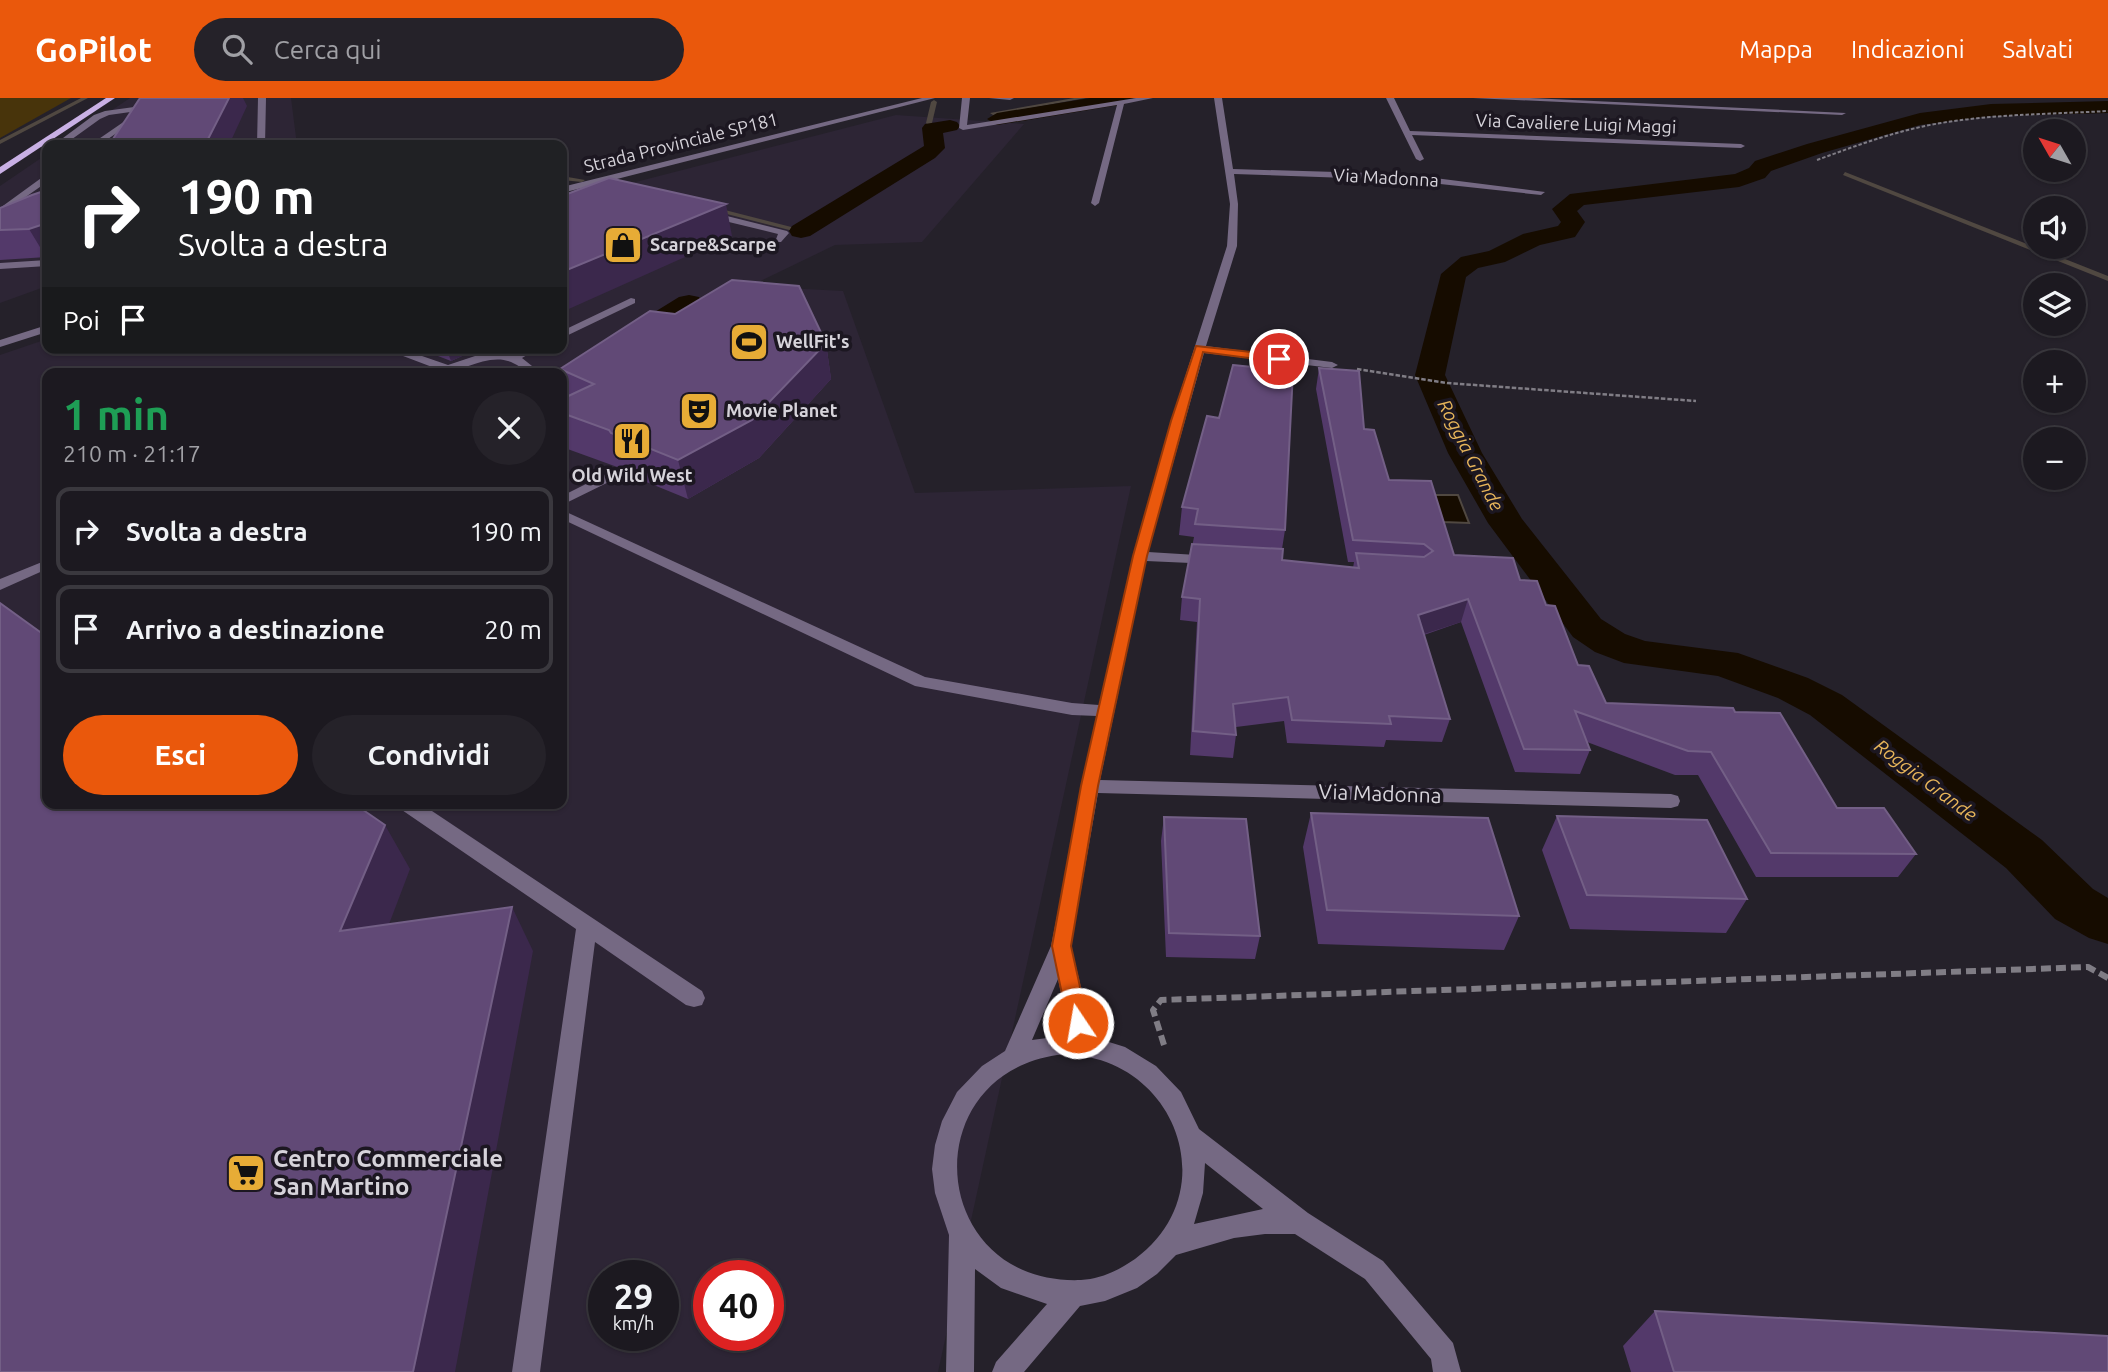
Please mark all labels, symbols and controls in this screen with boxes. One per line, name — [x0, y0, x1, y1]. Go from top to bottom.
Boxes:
search box — [194, 18, 684, 81]
icon: search — [218, 30, 256, 68]
text: GoPilot — [35, 31, 152, 68]
text: Cerca qui — [274, 35, 382, 64]
text: Mappa — [1739, 36, 1813, 63]
text: Indicazioni — [1851, 36, 1965, 63]
text: Salvati — [2003, 36, 2073, 63]
street label: Strada Provinciale SP181 — [582, 108, 780, 176]
street label: Via Cavaliere Luigi Maggi — [1475, 110, 1677, 136]
north arrow — [2023, 119, 2086, 182]
map controls — [2023, 119, 2086, 490]
street label: Via Madonna — [1333, 164, 1439, 190]
icon: right — [63, 168, 154, 259]
text: 190 m — [178, 168, 315, 223]
button: sound — [2023, 196, 2086, 259]
shop icon: Scarpe&Scarpe — [602, 224, 644, 266]
text: Svolta a destra — [178, 226, 389, 262]
place label: Scarpe&Scarpe — [650, 234, 777, 254]
button: layers — [2023, 273, 2086, 336]
icon: arrive — [114, 301, 152, 339]
text: Poi — [63, 306, 100, 335]
sports icon: WellFit's — [728, 321, 770, 363]
pin — [1249, 329, 1309, 389]
place label: WellFit's — [776, 331, 850, 351]
icon: arrive — [1260, 340, 1298, 378]
button: + — [2023, 350, 2086, 413]
theatre icon: Movie Planet — [678, 390, 720, 432]
text: 1 min — [63, 391, 169, 438]
button: close — [472, 391, 546, 465]
water label: Roggia Grande — [1433, 396, 1509, 515]
place label: Movie Planet — [726, 400, 838, 420]
restaurant icon: Old Wild West — [611, 420, 653, 462]
button: − — [2023, 427, 2086, 490]
text: 210 m · 21:17 — [63, 441, 201, 466]
place label: Old Wild West — [572, 465, 693, 485]
icon: right — [67, 512, 105, 550]
text: Svolta a destra — [126, 517, 308, 546]
text: 190 m — [470, 517, 542, 546]
icon: arrive — [67, 610, 105, 648]
text: Arrivo a destinazione — [126, 615, 385, 644]
text: 20 m — [484, 615, 542, 644]
button: Esci — [63, 715, 298, 795]
button: Condividi — [312, 715, 546, 795]
water label: Roggia Grande — [1871, 734, 1982, 826]
street label: Via Madonna — [1318, 779, 1442, 807]
position arrow — [1041, 986, 1115, 1060]
place label: Centro Commerciale San Martino — [273, 1145, 503, 1200]
supermarket icon: Centro Commerciale San Martino — [225, 1152, 267, 1194]
speed limit sign: 40 — [693, 1260, 784, 1351]
text: 29 — [614, 1276, 653, 1316]
text: km/h — [613, 1313, 654, 1333]

